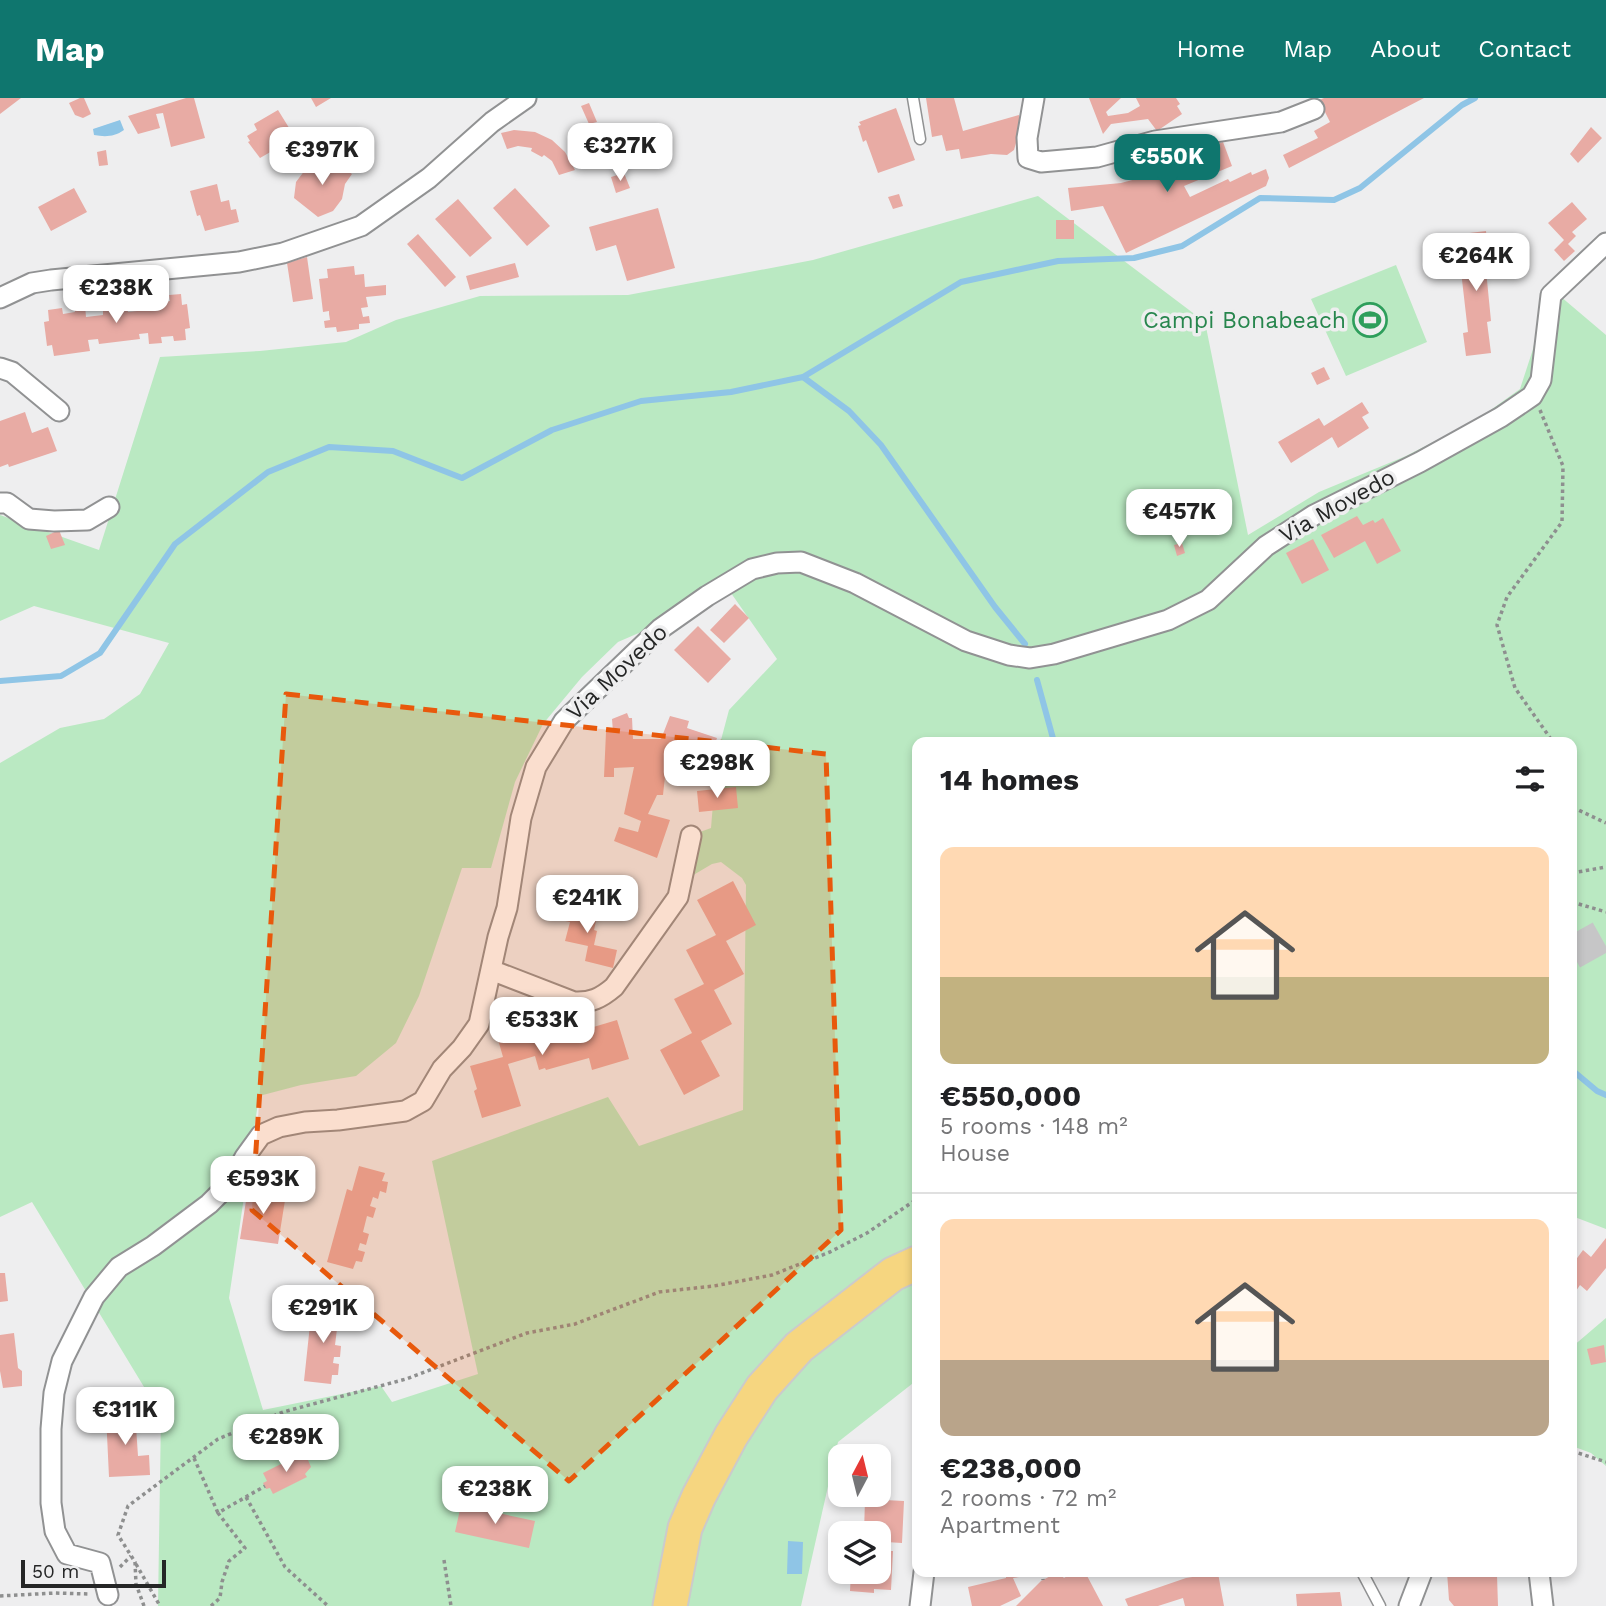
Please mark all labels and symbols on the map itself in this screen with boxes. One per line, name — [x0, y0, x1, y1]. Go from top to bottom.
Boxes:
pin: €327K — [571, 123, 669, 183]
pin: €397K — [273, 127, 371, 187]
pin: €550K — [1118, 134, 1216, 194]
pin: €264K — [1427, 234, 1525, 293]
pin: €238K — [67, 266, 165, 325]
sports icon: Campi Bonabeach — [1351, 301, 1389, 339]
place label: Campi Bonabeach — [1143, 307, 1346, 334]
street label: Via Movedo — [1274, 463, 1400, 549]
pin: €457K — [1130, 490, 1228, 549]
street label: Via Movedo — [561, 618, 673, 726]
pin: €298K — [668, 740, 766, 800]
pin: €241K — [538, 876, 636, 935]
pin: €533K — [493, 998, 591, 1057]
pin: €593K — [214, 1156, 312, 1216]
pin: €291K — [274, 1286, 372, 1345]
pin: €311K — [76, 1388, 174, 1447]
pin: €289K — [237, 1414, 335, 1474]
north arrow — [828, 1444, 891, 1507]
pin: €238K — [446, 1466, 544, 1526]
scale bar — [21, 1557, 166, 1589]

